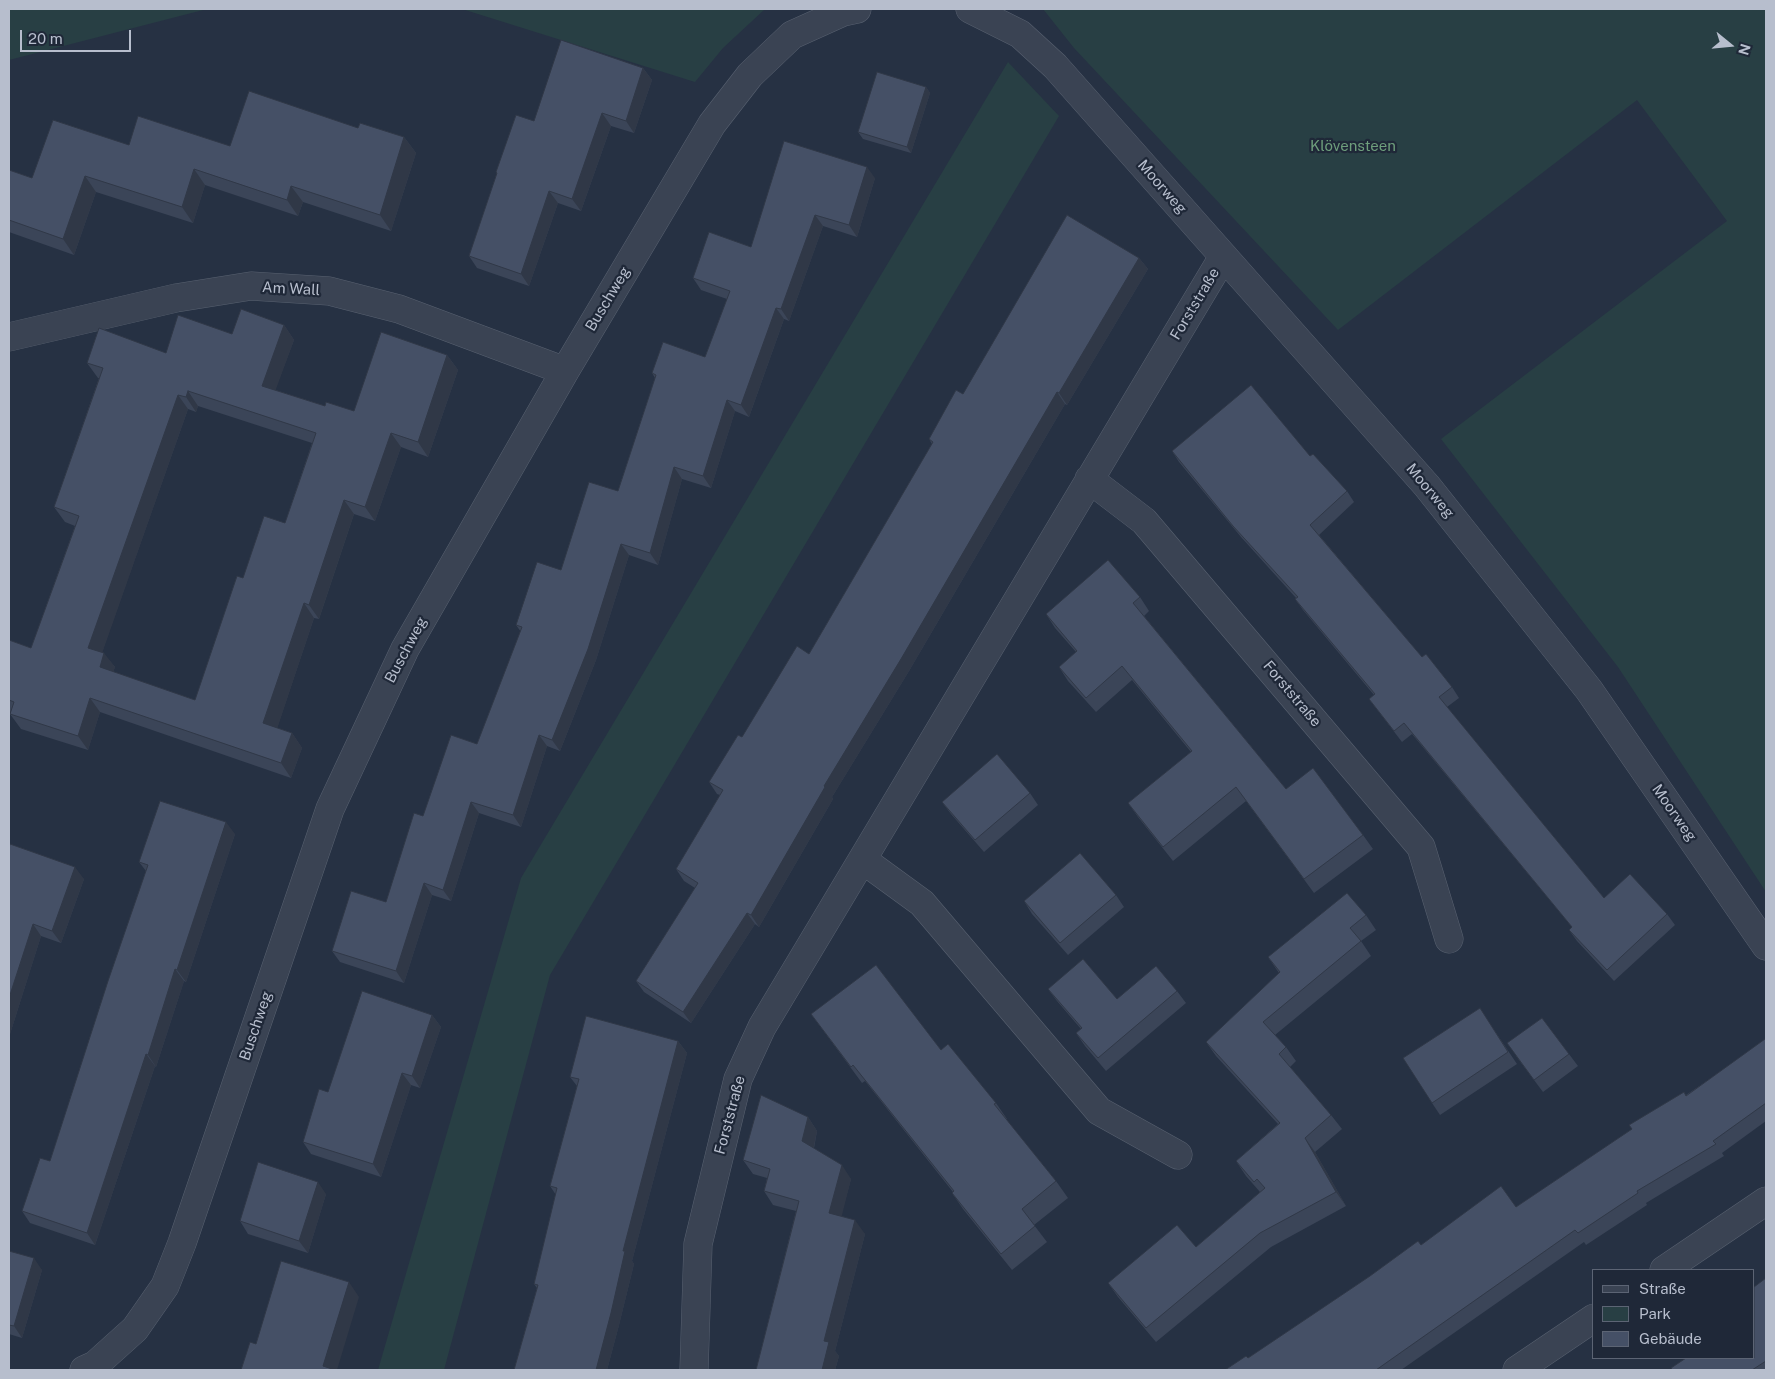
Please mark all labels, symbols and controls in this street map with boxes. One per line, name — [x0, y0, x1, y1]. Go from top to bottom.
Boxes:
scale bar — [22, 20, 134, 52]
north arrow — [1705, 20, 1755, 70]
text: 20 m — [28, 30, 63, 47]
text: N — [1735, 42, 1754, 57]
park label: Klövensteen — [1310, 137, 1396, 155]
street label: Moorweg — [1134, 156, 1190, 218]
street label: Buschweg — [582, 263, 634, 335]
street label: Forststraße — [1167, 265, 1223, 343]
street label: Am Wall — [262, 278, 320, 300]
street label: Moorweg — [1402, 460, 1458, 522]
street label: Buschweg — [381, 614, 431, 686]
street label: Forststraße — [1259, 657, 1325, 731]
street label: Moorweg — [1648, 781, 1700, 845]
street label: Buschweg — [236, 989, 276, 1063]
street label: Forststraße — [711, 1074, 749, 1156]
legend — [1592, 1269, 1755, 1359]
text: Straße — [1639, 1280, 1686, 1297]
text: Park — [1639, 1305, 1671, 1322]
text: Gebäude — [1639, 1330, 1702, 1347]

